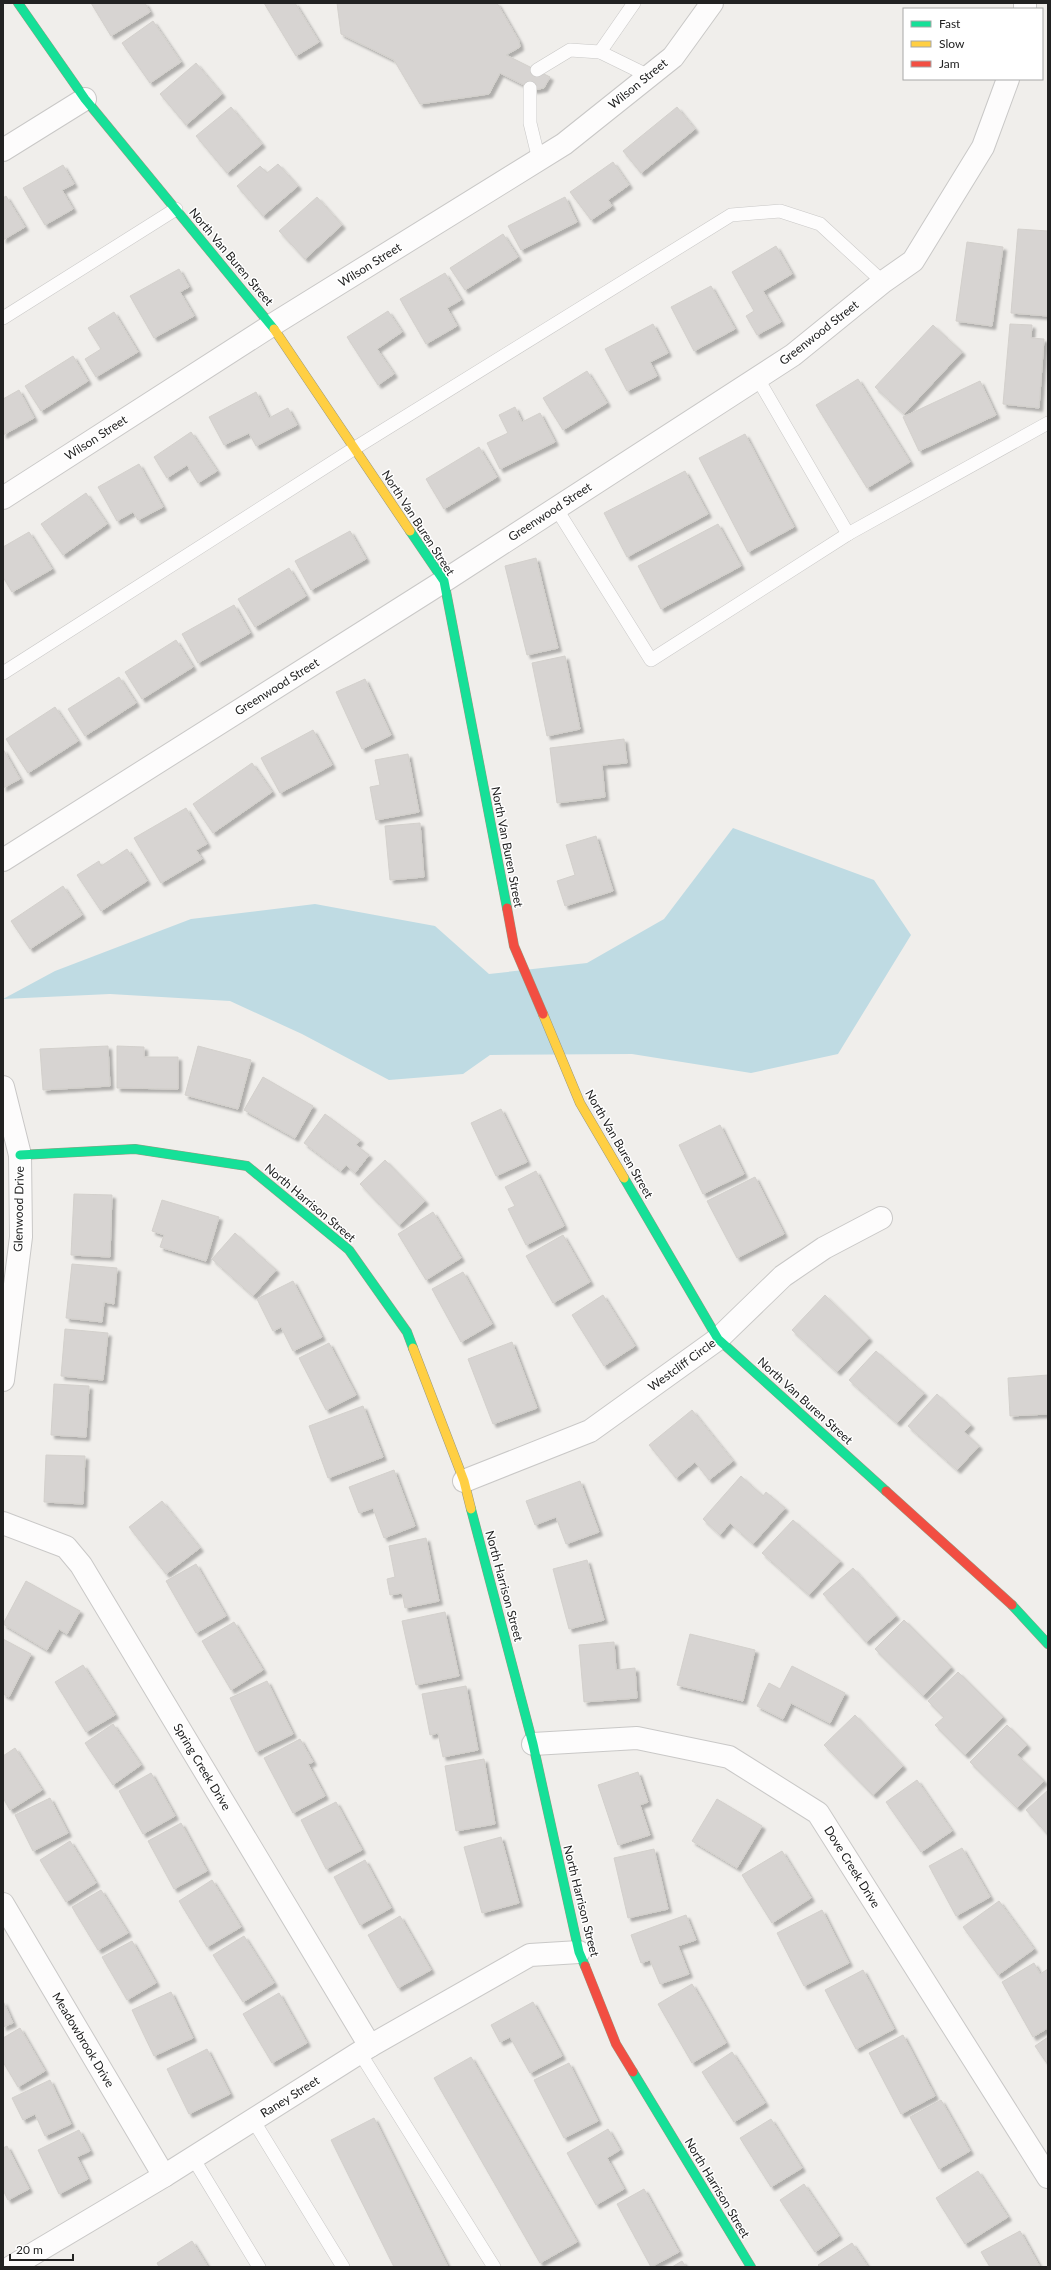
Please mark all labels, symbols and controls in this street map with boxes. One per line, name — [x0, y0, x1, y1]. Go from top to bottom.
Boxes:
legend — [903, 8, 1043, 80]
text: Fast — [939, 16, 961, 31]
text: Slow — [939, 36, 965, 51]
street label: Wilson Street — [605, 55, 671, 112]
text: Jam — [939, 56, 960, 71]
street label: North Van Buren Street — [186, 205, 277, 309]
street label: Wilson Street — [335, 239, 405, 290]
street label: Greenwood Street — [776, 297, 862, 368]
street label: Wilson Street — [62, 411, 130, 463]
street label: North Van Buren Street — [379, 467, 459, 579]
street label: Greenwood Street — [505, 479, 595, 544]
street label: Greenwood Street — [232, 654, 322, 718]
street label: North Van Buren Street — [488, 785, 527, 909]
street label: North Van Buren Street — [582, 1087, 657, 1201]
street label: North Harrison Street — [262, 1160, 359, 1245]
street label: Glenwood Drive — [10, 1166, 27, 1252]
street label: Westcliff Circle — [645, 1335, 718, 1394]
street label: North Van Buren Street — [755, 1354, 857, 1448]
street label: North Harrison Street — [482, 1529, 527, 1644]
street label: Spring Creek Drive — [171, 1720, 234, 1813]
street label: Dove Creek Drive — [821, 1823, 884, 1910]
street label: North Harrison Street — [560, 1844, 603, 1959]
street label: Meadowbrook Drive — [49, 1989, 118, 2090]
street label: Raney Street — [257, 2072, 323, 2121]
street label: North Harrison Street — [682, 2135, 754, 2241]
scale bar — [10, 2236, 73, 2262]
text: 20 m — [16, 2242, 43, 2257]

